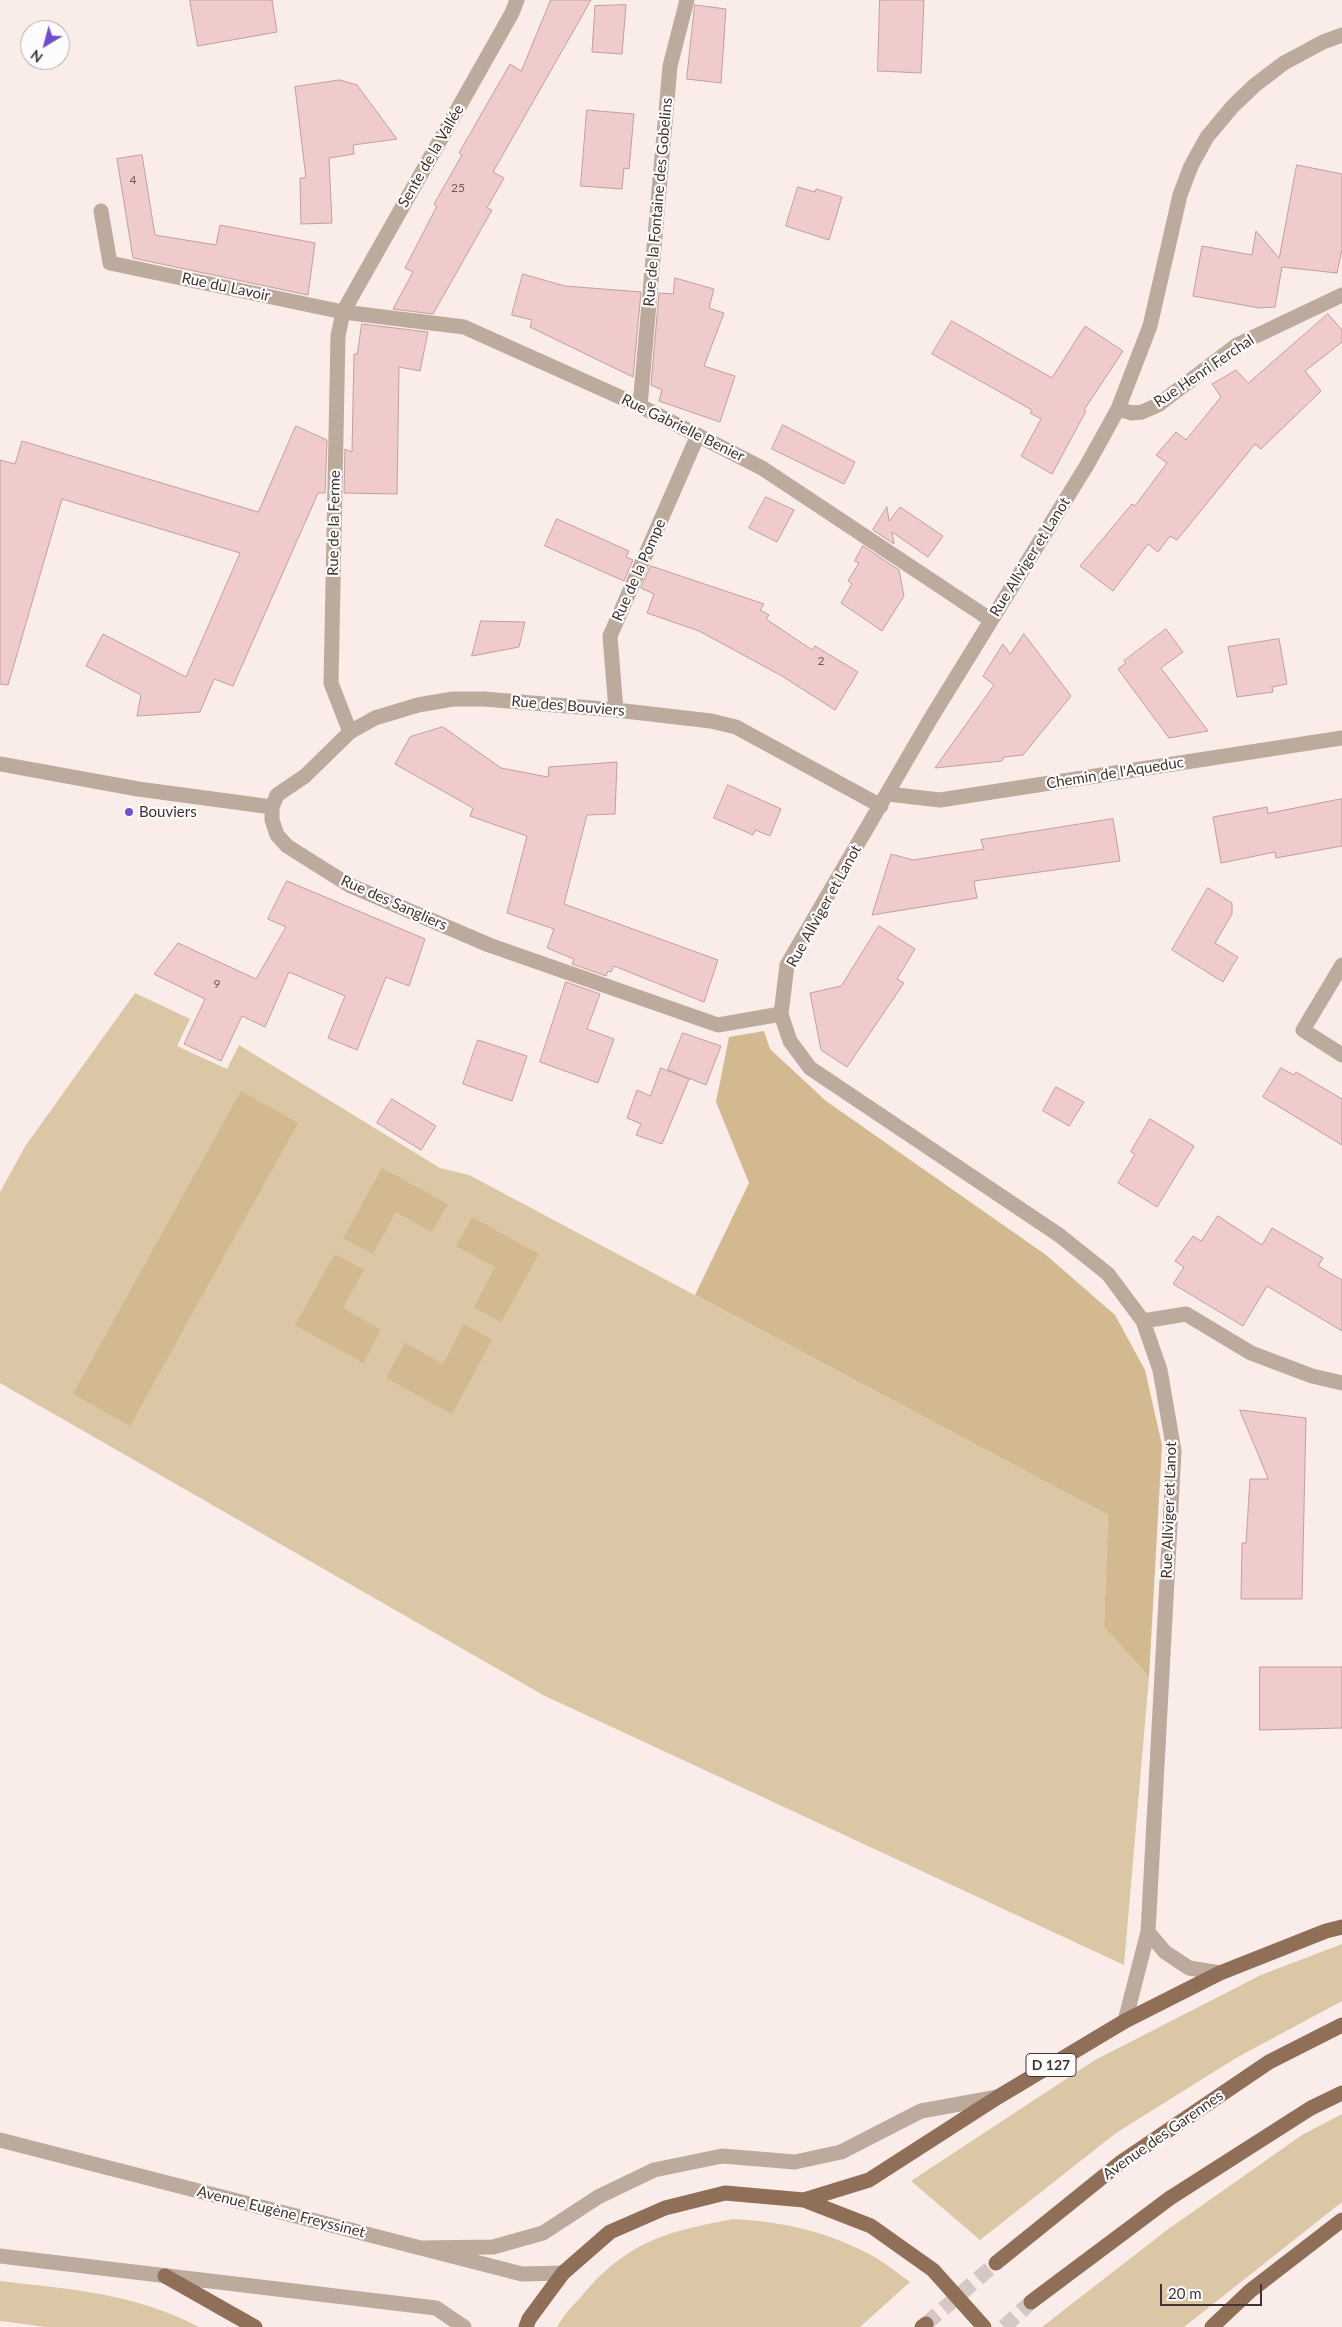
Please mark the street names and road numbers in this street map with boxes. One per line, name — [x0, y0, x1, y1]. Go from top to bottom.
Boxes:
street label: Rue de la Fontaine des Gobelins — [640, 97, 676, 307]
street label: Sente de la Vallée — [394, 101, 468, 211]
street label: Rue du Lavoir — [180, 269, 272, 305]
street label: Rue Henri Ferchal — [1150, 331, 1258, 411]
street label: Rue Gabrielle Benier — [619, 390, 747, 466]
street label: Rue de la Ferme — [324, 470, 344, 576]
street label: Rue Allviger et Lanot — [986, 494, 1074, 620]
street label: Rue de la Pompe — [608, 516, 670, 624]
street label: Rue des Bouviers — [511, 692, 625, 720]
street label: Chemin de l'Aqueduc — [1045, 753, 1185, 793]
street label: Rue Allviger et Lanot — [783, 842, 865, 970]
street label: Rue des Sangliers — [338, 871, 450, 935]
street label: Rue Allviger et Lanot — [1158, 1441, 1180, 1579]
road number: D 127 — [1026, 2054, 1076, 2076]
street label: Avenue des Garennes — [1099, 2087, 1227, 2183]
street label: Avenue Eugène Freyssinet — [195, 2182, 367, 2242]

